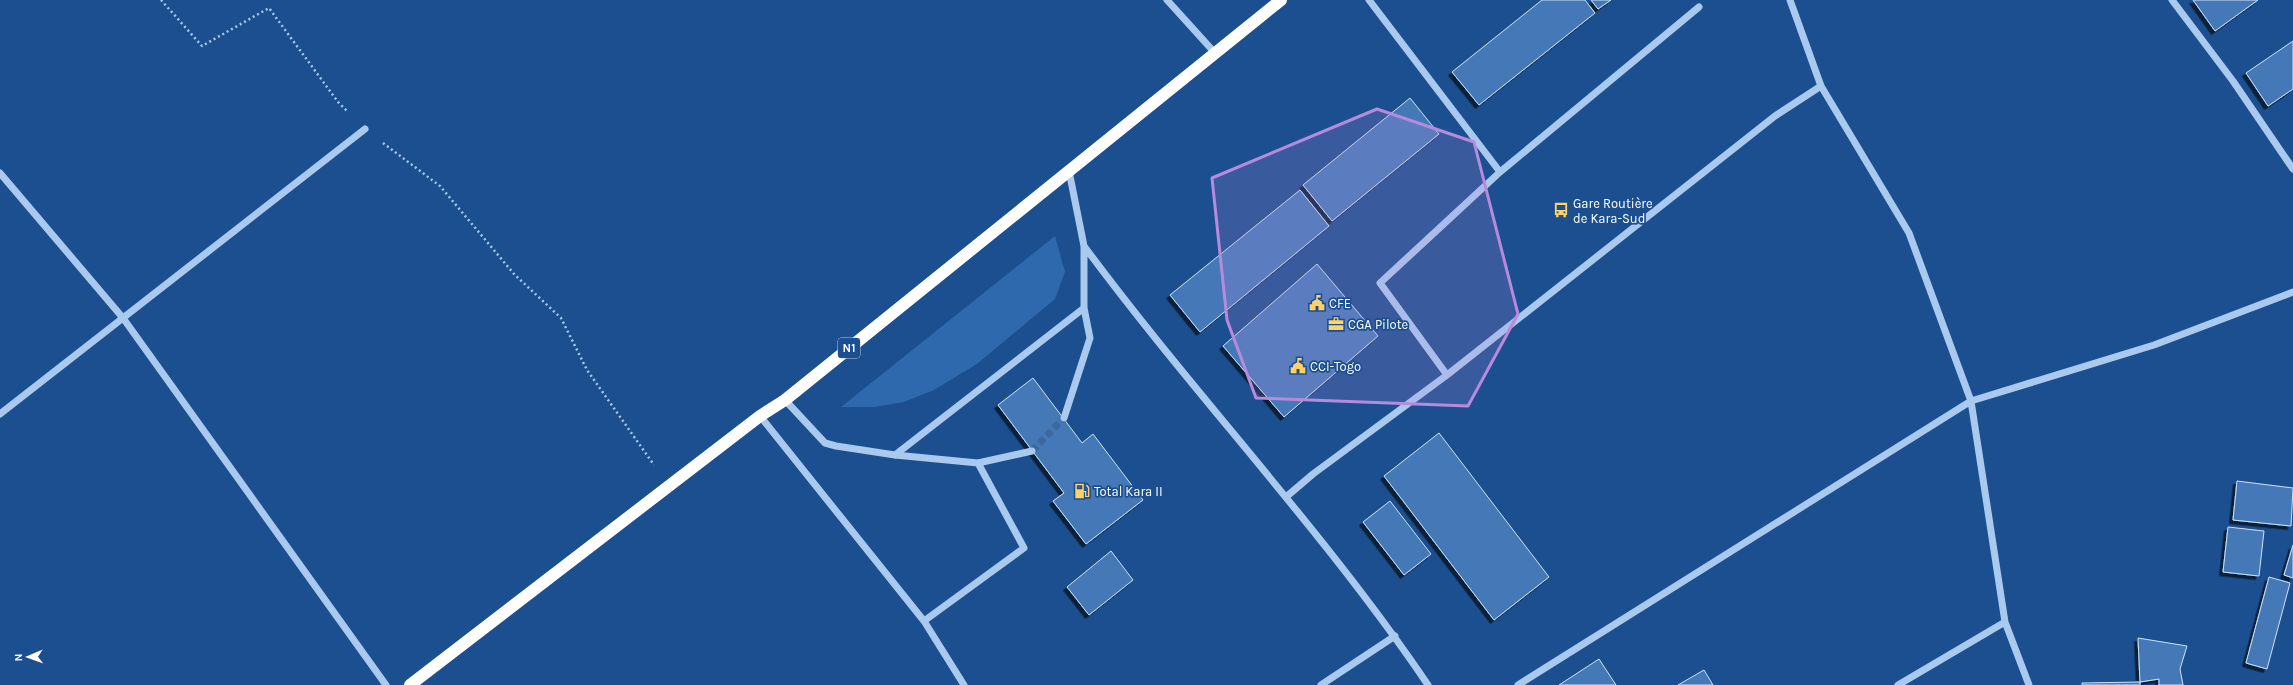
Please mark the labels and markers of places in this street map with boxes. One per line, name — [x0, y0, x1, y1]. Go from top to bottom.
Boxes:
place label: Gare Routière de Kara-Sud — [1573, 196, 1653, 226]
bus stop icon: Gare Routière de Kara-Sud — [1552, 201, 1570, 219]
public building icon: CFE — [1308, 294, 1326, 312]
place label: CFE — [1329, 296, 1351, 311]
office icon: CGA Pilote — [1327, 315, 1345, 333]
place label: CGA Pilote — [1348, 317, 1409, 332]
public building icon: CCI-Togo — [1289, 357, 1307, 375]
place label: CCI-Togo — [1310, 359, 1361, 374]
fuel station icon: Total Kara II — [1073, 482, 1091, 500]
place label: Total Kara II — [1094, 484, 1163, 499]

